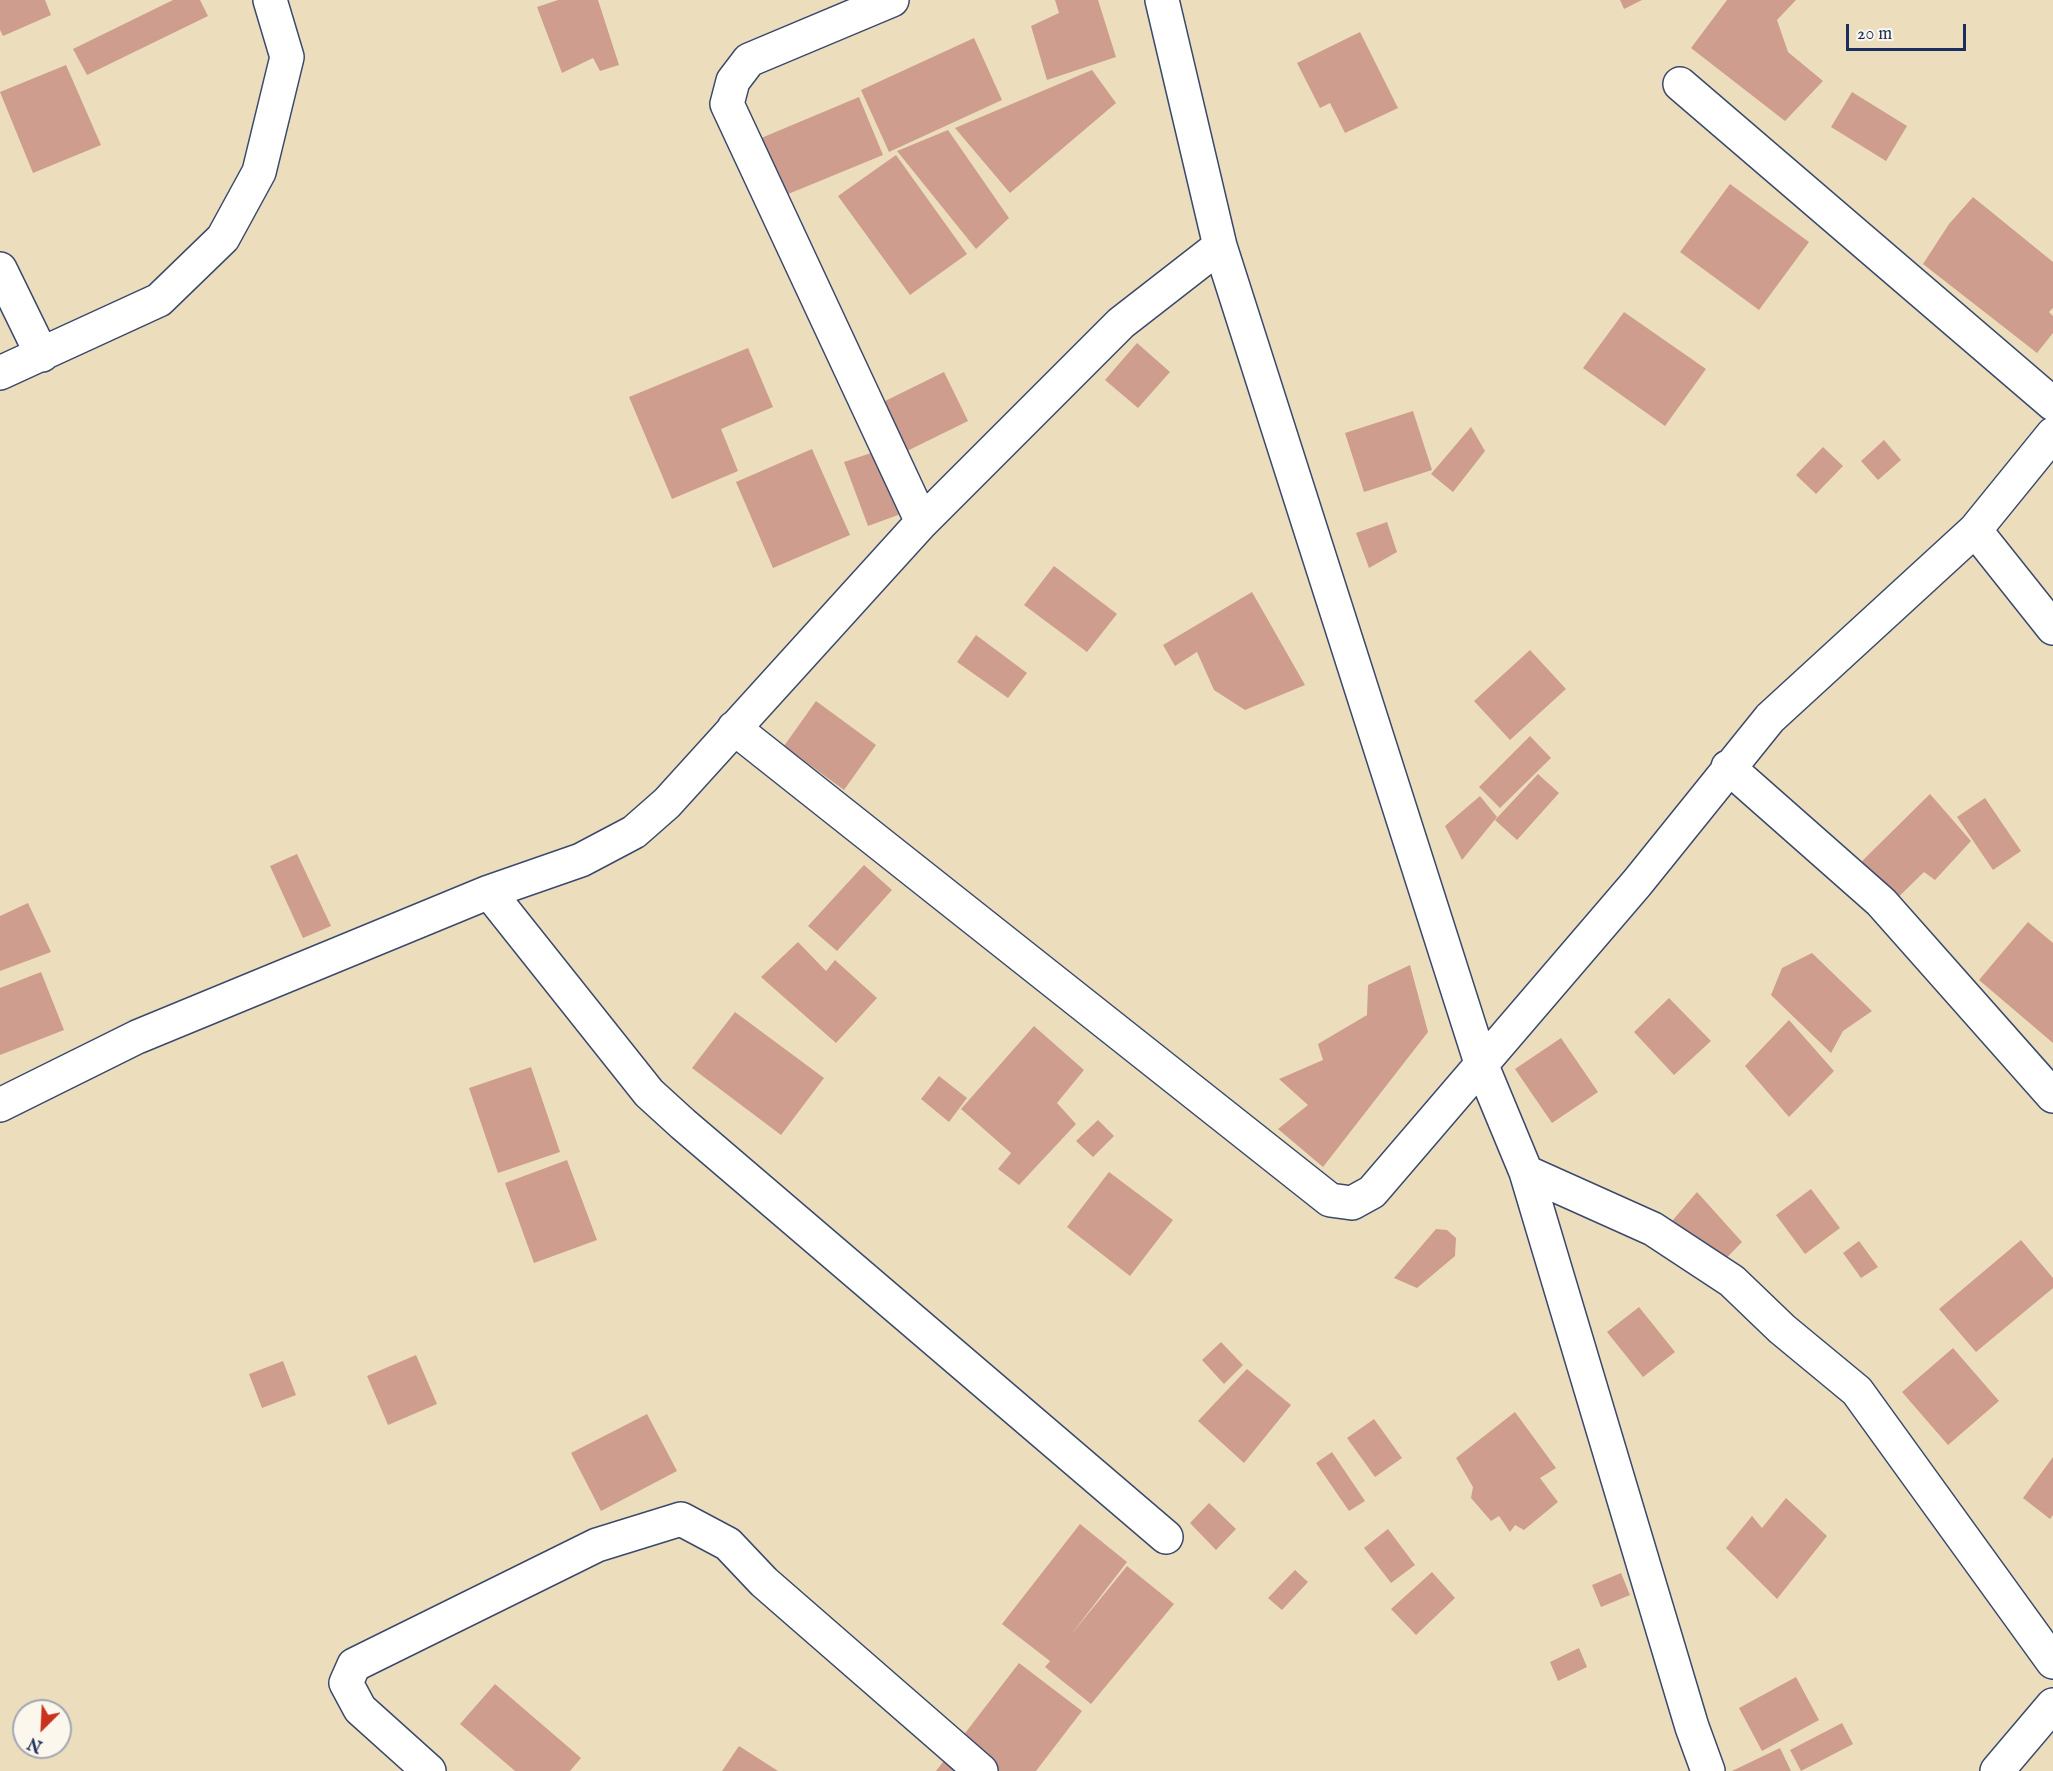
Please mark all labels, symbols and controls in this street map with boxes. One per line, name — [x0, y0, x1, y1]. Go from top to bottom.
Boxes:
scale bar — [1849, 12, 1969, 50]
text: 20 m — [1857, 23, 1892, 46]
north arrow — [12, 1699, 72, 1759]
text: N — [25, 1732, 46, 1756]

